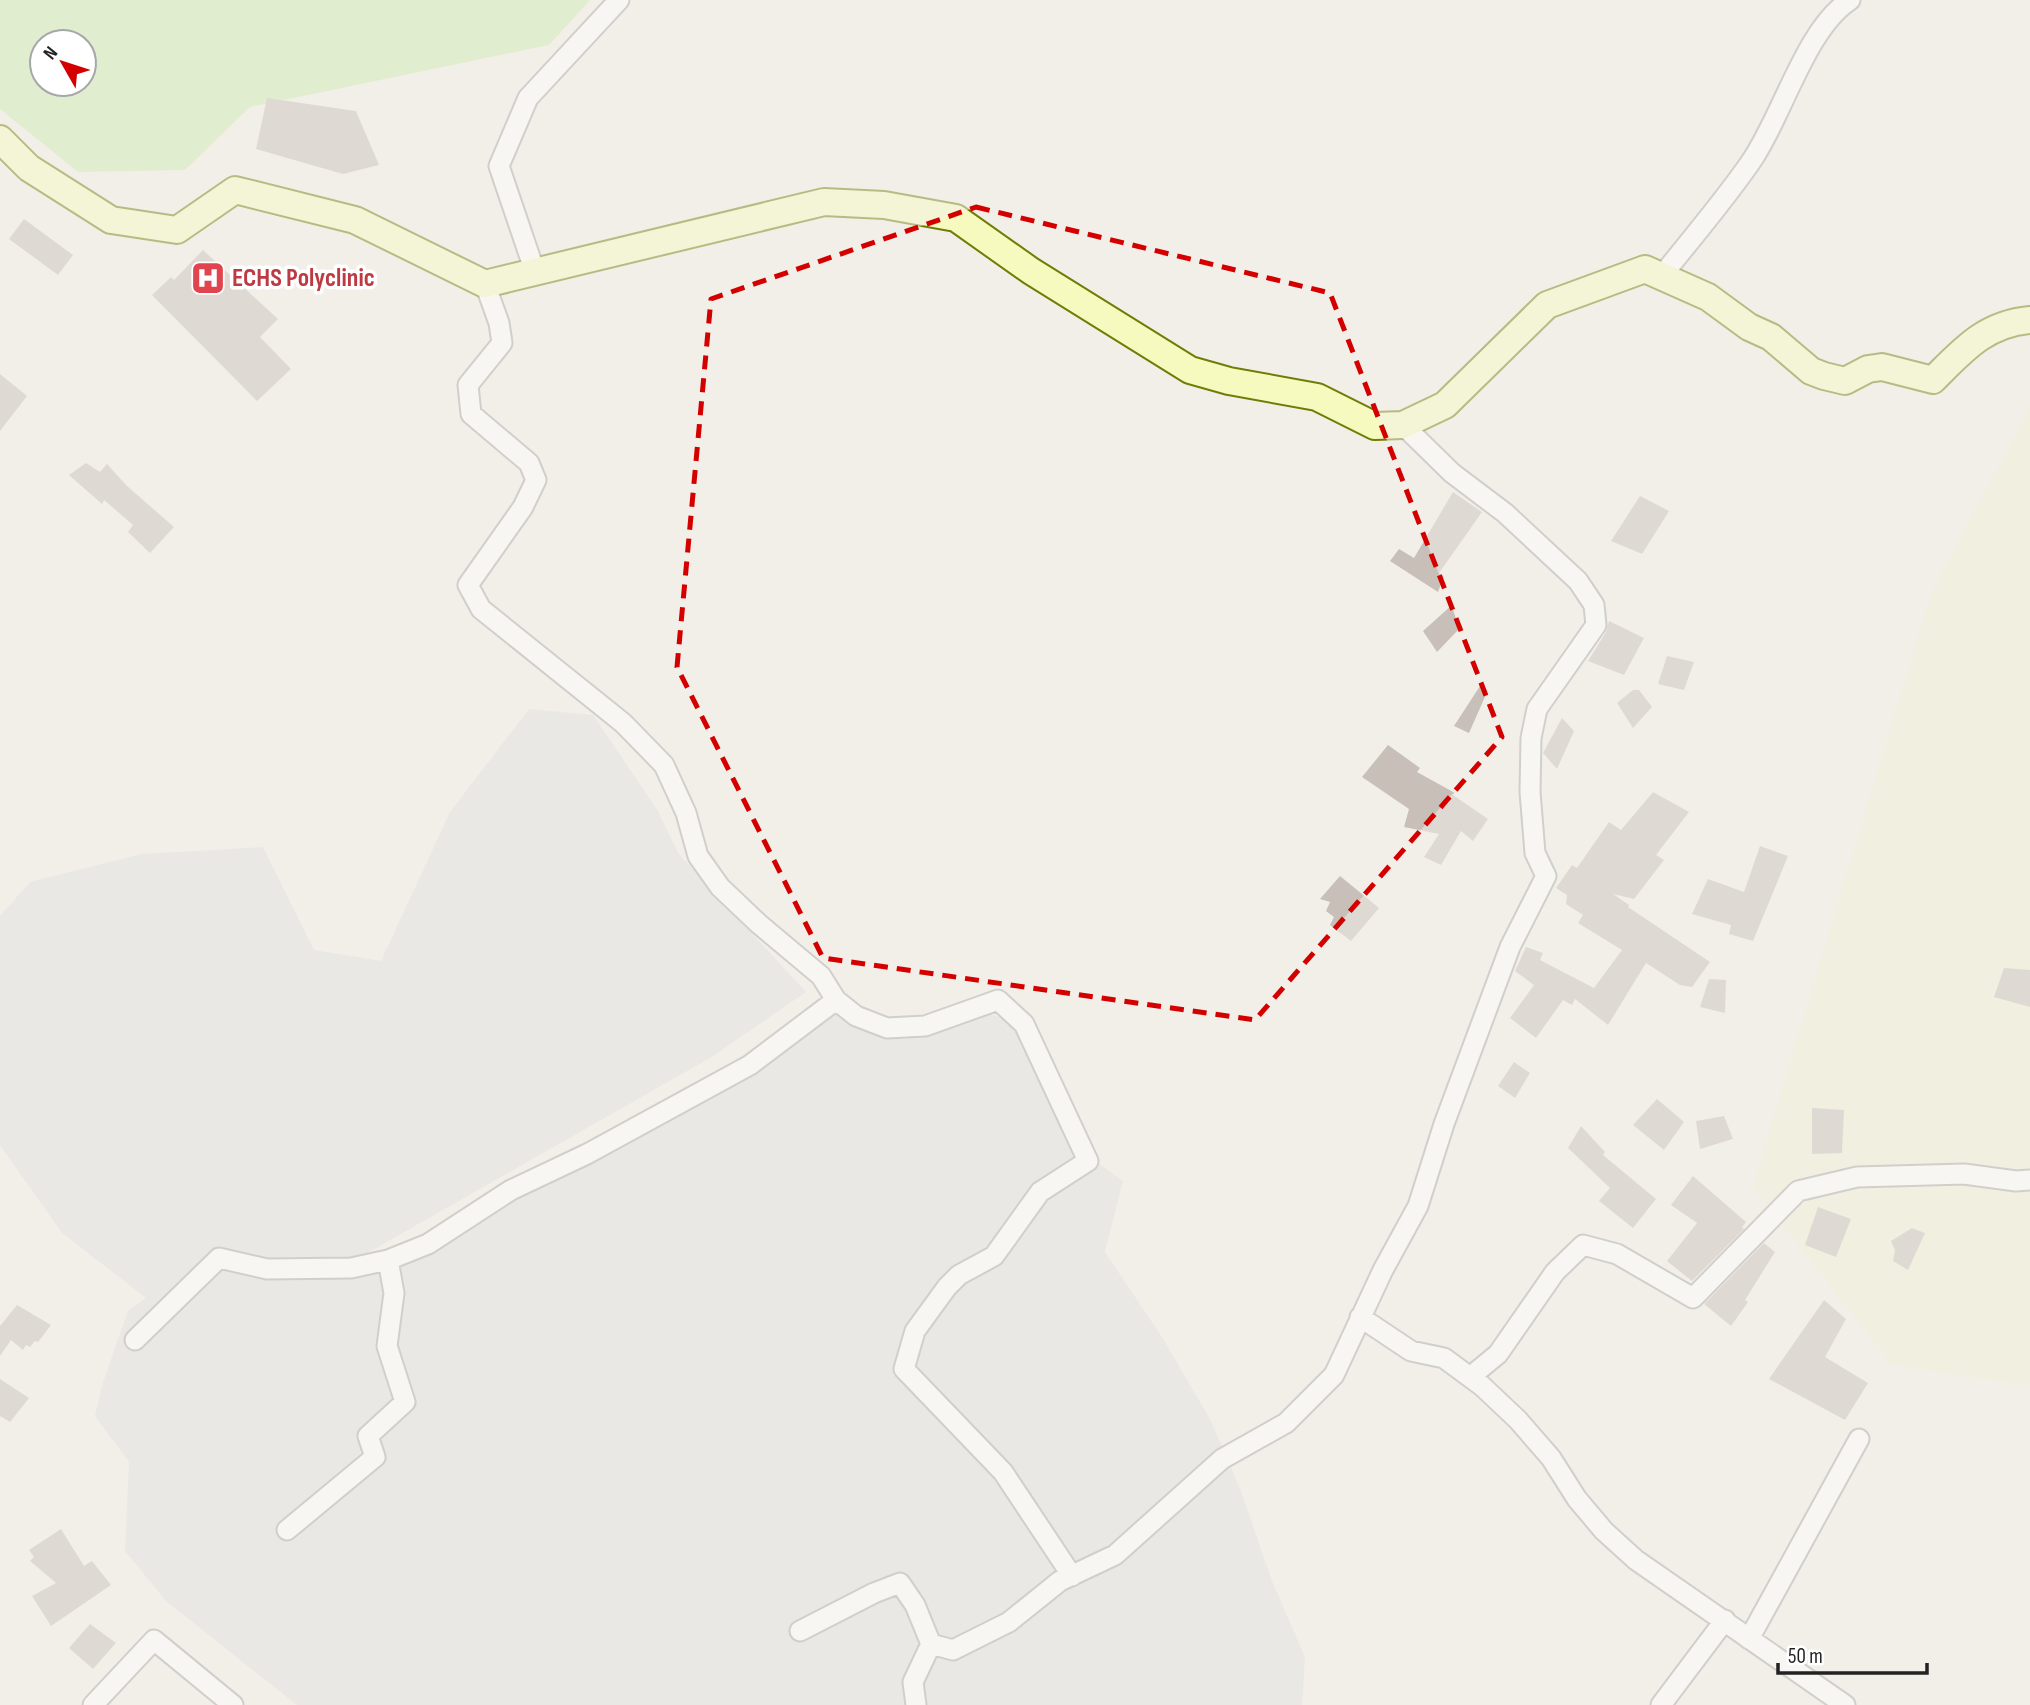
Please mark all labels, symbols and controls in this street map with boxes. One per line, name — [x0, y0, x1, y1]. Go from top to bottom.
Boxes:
north arrow — [28, 28, 98, 98]
text: N — [39, 42, 63, 64]
hospital icon: ECHS Polyclinic — [189, 259, 227, 297]
place label: ECHS Polyclinic — [232, 263, 375, 294]
scale bar — [1778, 1632, 1927, 1676]
text: 50 m — [1788, 1644, 1823, 1669]

